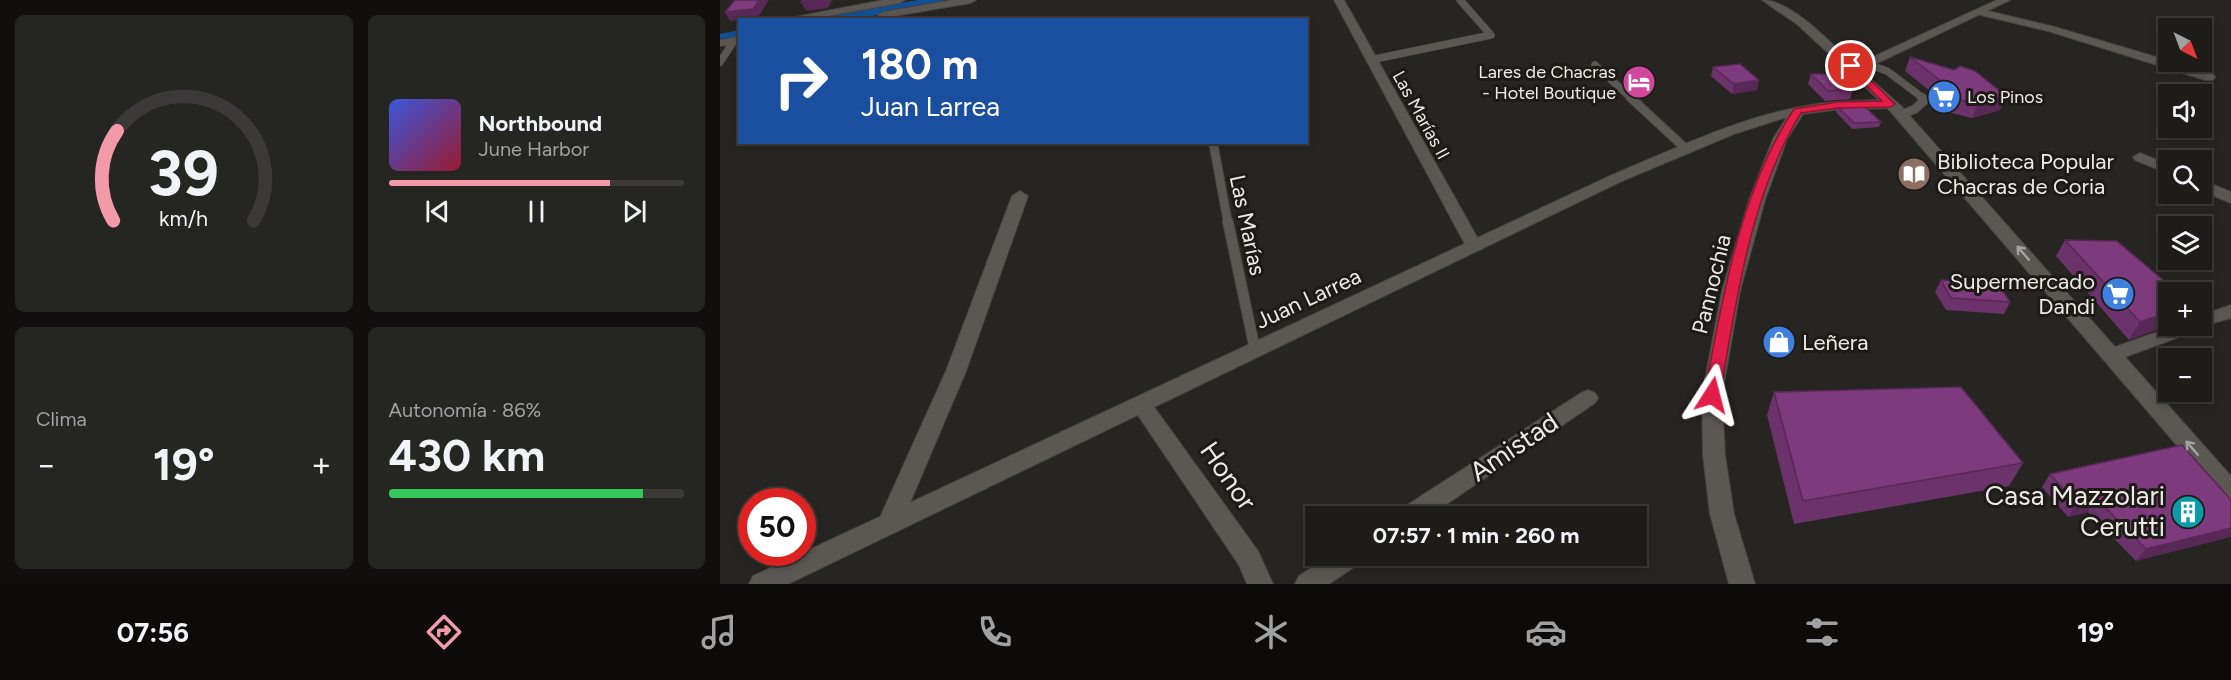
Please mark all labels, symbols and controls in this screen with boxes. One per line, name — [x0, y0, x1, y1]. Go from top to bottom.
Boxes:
north arrow — [2158, 18, 2212, 72]
map controls — [2158, 18, 2212, 402]
text: 180 m — [861, 39, 978, 90]
pin — [1825, 40, 1876, 91]
icon: right — [762, 42, 840, 120]
icon: arrive — [1834, 49, 1867, 82]
place label: Lares de Chacras - Hotel Boutique — [1478, 61, 1616, 104]
hotel icon: Lares de Chacras - Hotel Boutique — [1621, 64, 1657, 100]
street label: Las Marías II — [1388, 67, 1454, 163]
supermarket icon: Los Pinos — [1926, 79, 1962, 115]
button: sound — [2158, 84, 2212, 138]
place label: Los Pinos — [1967, 86, 2043, 108]
text: Juan Larrea — [861, 90, 1000, 123]
text: Northbound — [479, 110, 602, 137]
text: 39 — [148, 136, 219, 211]
text: June Harbor — [479, 137, 589, 161]
place label: Biblioteca Popular Chacras de Coria — [1937, 148, 2115, 200]
button: search — [2158, 150, 2212, 204]
library icon: Biblioteca Popular Chacras de Coria — [1896, 156, 1932, 192]
street label: Las Marías — [1224, 172, 1271, 278]
icon: previous — [421, 195, 454, 228]
icon: pause — [520, 195, 553, 228]
icon: next — [618, 195, 651, 228]
text: km/h — [159, 206, 208, 231]
button: layers — [2158, 216, 2212, 270]
street label: Pannochia — [1686, 232, 1737, 337]
one-way arrow — [2016, 246, 2030, 261]
street label: Juan Larrea — [1251, 262, 1365, 335]
place label: Supermercado Dandi — [1950, 268, 2095, 320]
supermarket icon: Supermercado Dandi — [2100, 276, 2136, 312]
button: + — [2158, 282, 2212, 336]
shop icon: Leñera — [1761, 324, 1797, 360]
place label: Leñera — [1802, 329, 1868, 356]
button: − — [2158, 348, 2212, 402]
position arrow — [1680, 363, 1744, 427]
text: Autonomía · 86% — [389, 398, 541, 422]
street label: Amistad — [1463, 405, 1564, 488]
text: Clima — [36, 407, 87, 431]
text: 430 km — [389, 428, 545, 482]
street label: Honor — [1193, 435, 1264, 516]
text: 19° — [153, 437, 215, 491]
one-way arrow — [2186, 440, 2199, 456]
text: − — [36, 445, 57, 484]
text: + — [311, 445, 331, 484]
place label: Casa Mazzolari Cerutti — [1985, 479, 2165, 543]
speed limit sign: 50 — [738, 488, 816, 566]
building icon: Casa Mazzolari Cerutti — [2170, 494, 2206, 530]
text: 07:57 · 1 min · 260 m — [1373, 522, 1579, 549]
icon: directions — [423, 611, 465, 653]
icon: music — [698, 611, 740, 653]
icon: phone — [974, 611, 1016, 653]
icon: climate — [1250, 611, 1292, 653]
icon: car — [1525, 611, 1567, 653]
icon: filters — [1801, 611, 1843, 653]
text: 07:56 — [117, 616, 189, 649]
text: 19° — [2077, 616, 2114, 649]

